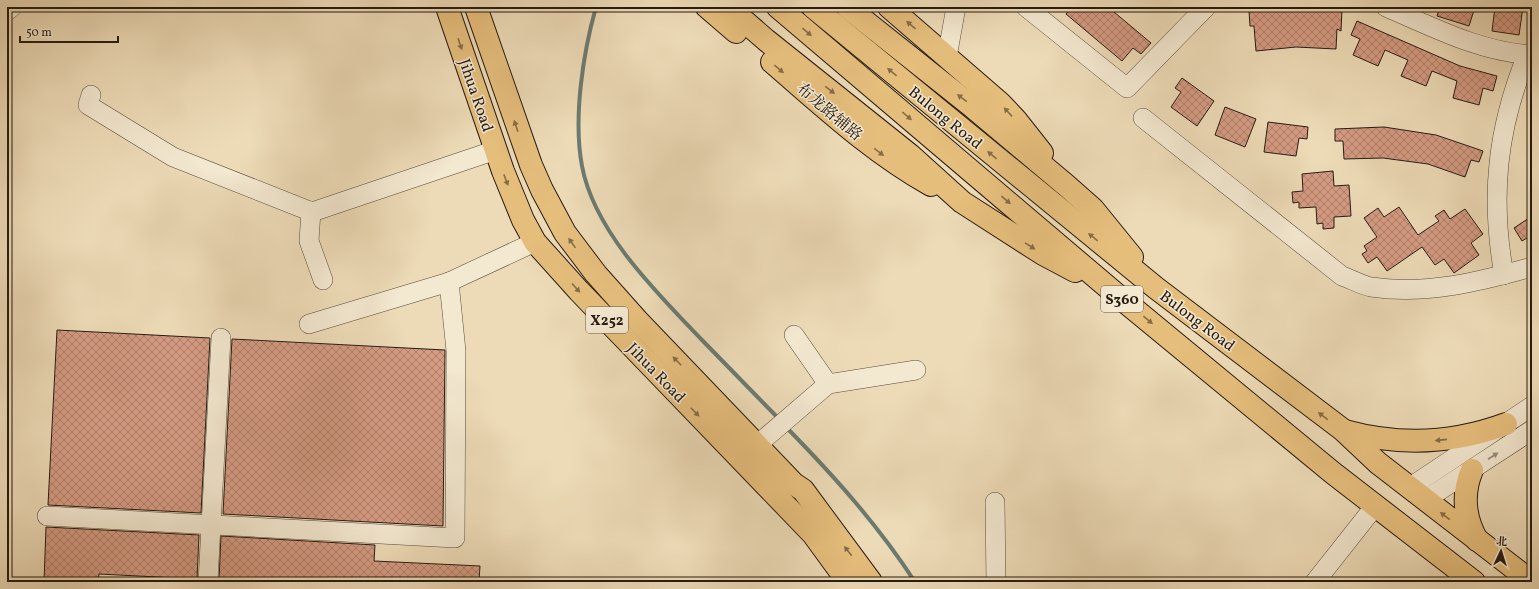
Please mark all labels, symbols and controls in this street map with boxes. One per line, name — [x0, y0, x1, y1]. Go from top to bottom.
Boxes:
scale bar — [20, 18, 118, 44]
one-way arrow — [906, 21, 916, 30]
text: 50 m — [26, 25, 52, 41]
one-way arrow — [802, 28, 813, 37]
one-way arrow — [457, 38, 463, 50]
street label: Jihua Road — [452, 56, 498, 135]
one-way arrow — [774, 64, 784, 73]
one-way arrow — [886, 68, 897, 77]
street label: 布龙路辅路 — [791, 78, 866, 147]
street label: Bulong Road — [903, 82, 986, 155]
one-way arrow — [824, 86, 835, 94]
one-way arrow — [956, 94, 967, 103]
one-way arrow — [1004, 107, 1013, 116]
one-way arrow — [901, 112, 912, 121]
one-way arrow — [513, 120, 519, 132]
one-way arrow — [874, 148, 884, 156]
one-way arrow — [987, 150, 998, 159]
one-way arrow — [504, 175, 510, 187]
one-way arrow — [1000, 196, 1011, 205]
one-way arrow — [1088, 232, 1099, 241]
one-way arrow — [568, 238, 576, 248]
one-way arrow — [1024, 242, 1036, 249]
one-way arrow — [571, 283, 581, 293]
road number: S360 — [1101, 286, 1143, 312]
street label: Bulong Road — [1154, 286, 1239, 357]
road number: X252 — [586, 307, 628, 333]
one-way arrow — [1143, 316, 1153, 325]
street label: Jihua Road — [621, 338, 690, 408]
one-way arrow — [672, 356, 682, 366]
one-way arrow — [691, 407, 700, 417]
one-way arrow — [1318, 411, 1329, 420]
one-way arrow — [1435, 437, 1447, 443]
one-way arrow — [1488, 452, 1498, 460]
one-way arrow — [1440, 512, 1451, 520]
north arrow — [1481, 531, 1521, 571]
text: 北 — [1496, 535, 1508, 550]
one-way arrow — [844, 545, 852, 556]

